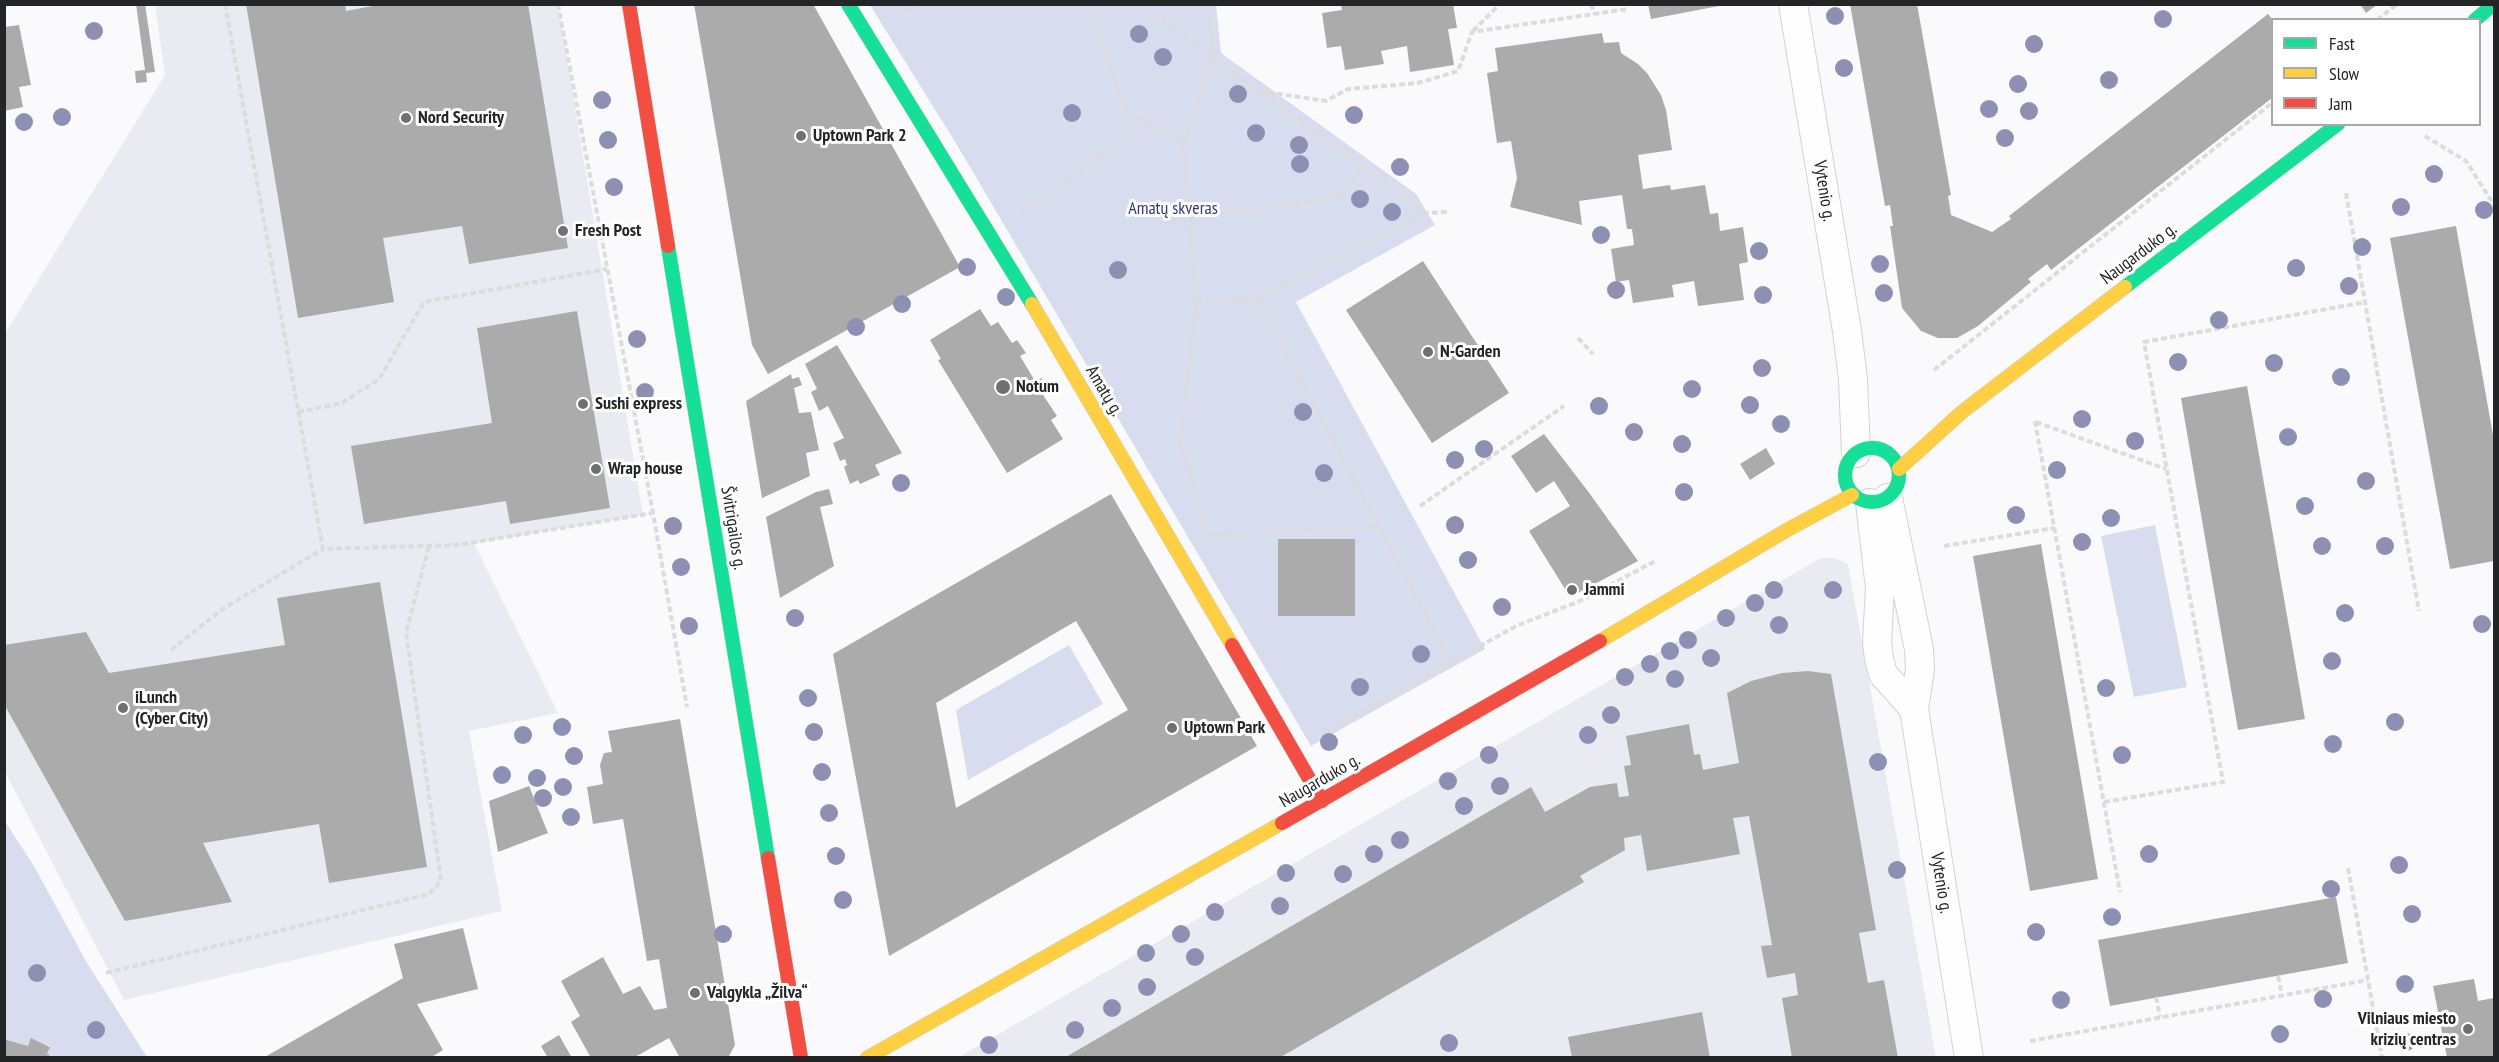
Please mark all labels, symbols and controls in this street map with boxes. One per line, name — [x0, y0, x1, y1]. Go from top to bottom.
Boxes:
legend — [2271, 18, 2481, 126]
text: Fast — [2329, 32, 2355, 55]
text: Slow — [2329, 62, 2359, 85]
text: Jam — [2329, 92, 2352, 115]
place label: Nord Security — [418, 107, 504, 129]
marker: Nord Security — [399, 111, 413, 125]
place label: Uptown Park 2 — [813, 125, 907, 147]
marker: Uptown Park 2 — [794, 129, 808, 143]
street label: Vytenio g. — [1809, 159, 1839, 223]
park label: Amatų skveras — [1128, 198, 1218, 220]
street label: Naugarduko g. — [2097, 218, 2181, 290]
place label: Fresh Post — [575, 220, 641, 242]
marker: Fresh Post — [556, 224, 570, 238]
place label: N-Garden — [1440, 341, 1501, 363]
marker: N-Garden — [1421, 345, 1435, 359]
street label: Amatų g. — [1081, 362, 1127, 420]
place label: Notum — [1016, 376, 1059, 398]
marker: Notum — [994, 378, 1012, 396]
place label: Sushi express — [595, 393, 682, 415]
marker: Sushi express — [576, 397, 590, 411]
place label: Wrap house — [608, 458, 683, 480]
marker: Wrap house — [589, 462, 603, 476]
street label: Švitrigailos g. — [716, 485, 750, 571]
place label: Jammi — [1584, 579, 1625, 601]
marker: Jammi — [1565, 583, 1579, 597]
place label: iLunch (Cyber City) — [135, 687, 208, 730]
marker: iLunch (Cyber City) — [116, 701, 130, 715]
place label: Uptown Park — [1184, 717, 1265, 739]
marker: Uptown Park — [1165, 721, 1179, 735]
street label: Naugarduko g. — [1276, 749, 1364, 813]
street label: Vytenio g. — [1926, 851, 1956, 915]
place label: Valgykla „Žilva“ — [707, 982, 808, 1004]
marker: Valgykla „Žilva“ — [688, 986, 702, 1000]
place label: Vilniaus miesto krizių centras — [2358, 1008, 2456, 1050]
marker: Vilniaus miesto krizių centras — [2461, 1022, 2475, 1036]

